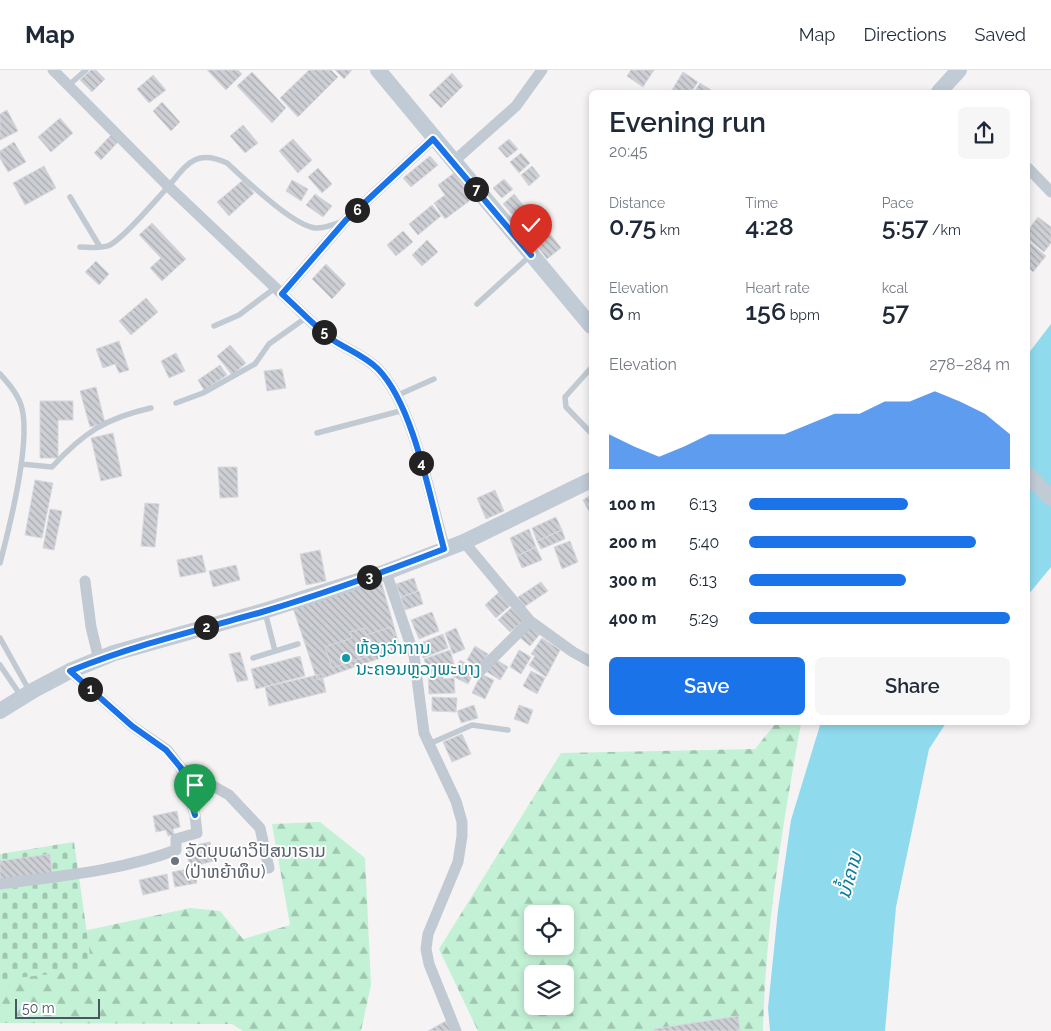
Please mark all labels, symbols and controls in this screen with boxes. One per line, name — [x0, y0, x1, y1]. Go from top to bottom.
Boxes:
text: Map — [25, 20, 75, 49]
text: Map — [799, 24, 835, 45]
text: Directions — [863, 24, 947, 45]
text: Saved — [975, 24, 1026, 45]
text: Evening run — [609, 106, 766, 139]
button: share — [958, 107, 1010, 159]
text: 20:45 — [609, 142, 648, 161]
pin: 7 — [464, 176, 488, 202]
text: 7 — [473, 181, 480, 197]
text: Distance — [609, 195, 665, 211]
text: Time — [745, 195, 778, 211]
text: Pace — [882, 195, 914, 211]
pin: 6 — [344, 198, 370, 222]
text: 6 — [353, 202, 362, 218]
pin — [510, 204, 552, 255]
icon: check — [517, 211, 545, 239]
text: 0.75 — [609, 211, 656, 241]
text: 4:28 — [745, 211, 794, 241]
text: 5:57 — [882, 211, 928, 241]
text: km — [656, 222, 680, 238]
text: /km — [928, 222, 961, 238]
text: Elevation — [609, 280, 668, 296]
text: Heart rate — [745, 280, 810, 296]
text: kcal — [882, 280, 908, 296]
text: 6 — [609, 296, 624, 326]
text: 156 — [745, 296, 786, 326]
text: 57 — [882, 296, 909, 326]
text: m — [624, 307, 641, 323]
text: bpm — [786, 307, 820, 323]
pin: 5 — [312, 320, 336, 344]
text: 5 — [321, 324, 328, 340]
text: Elevation — [609, 355, 677, 374]
text: 278–284 m — [929, 355, 1010, 374]
pin: 4 — [408, 450, 434, 476]
text: 4 — [418, 455, 426, 471]
text: 100 m — [609, 495, 655, 514]
text: 6:13 — [689, 495, 717, 514]
text: 200 m — [609, 533, 656, 552]
text: 5:40 — [689, 533, 719, 552]
pin: 3 — [356, 564, 382, 590]
text: 3 — [366, 569, 373, 585]
text: 300 m — [609, 571, 656, 590]
text: 6:13 — [689, 571, 717, 590]
text: 400 m — [609, 609, 657, 628]
text: 5:29 — [689, 609, 718, 628]
pin: 2 — [194, 614, 218, 640]
text: 2 — [203, 619, 210, 635]
place label: ຫ້ອງວ່າການ ນະຄອນຫຼວງພະບາງ — [356, 637, 481, 679]
marker: ຫ້ອງວ່າການ ນະຄອນຫຼວງພະບາງ — [340, 652, 352, 664]
button: Save — [609, 657, 805, 715]
button: Share — [815, 657, 1010, 715]
pin: 1 — [78, 676, 102, 702]
text: 1 — [87, 681, 94, 697]
pin — [174, 764, 216, 815]
icon: arrive — [181, 771, 209, 799]
place label: ວັດບຸບຜາວິປັສນາຣາມ (ປ່າຫຍ້າທຶບ) — [185, 840, 326, 882]
water label: ນ້ຳຄານ — [829, 847, 866, 901]
marker: ວັດບຸບຜາວິປັສນາຣາມ (ປ່າຫຍ້າທຶບ) — [169, 855, 181, 867]
map controls — [524, 905, 574, 1015]
button: locate — [524, 905, 574, 955]
button: layers — [524, 965, 574, 1015]
scale bar — [15, 996, 100, 1019]
text: 50 m — [22, 1000, 55, 1016]

